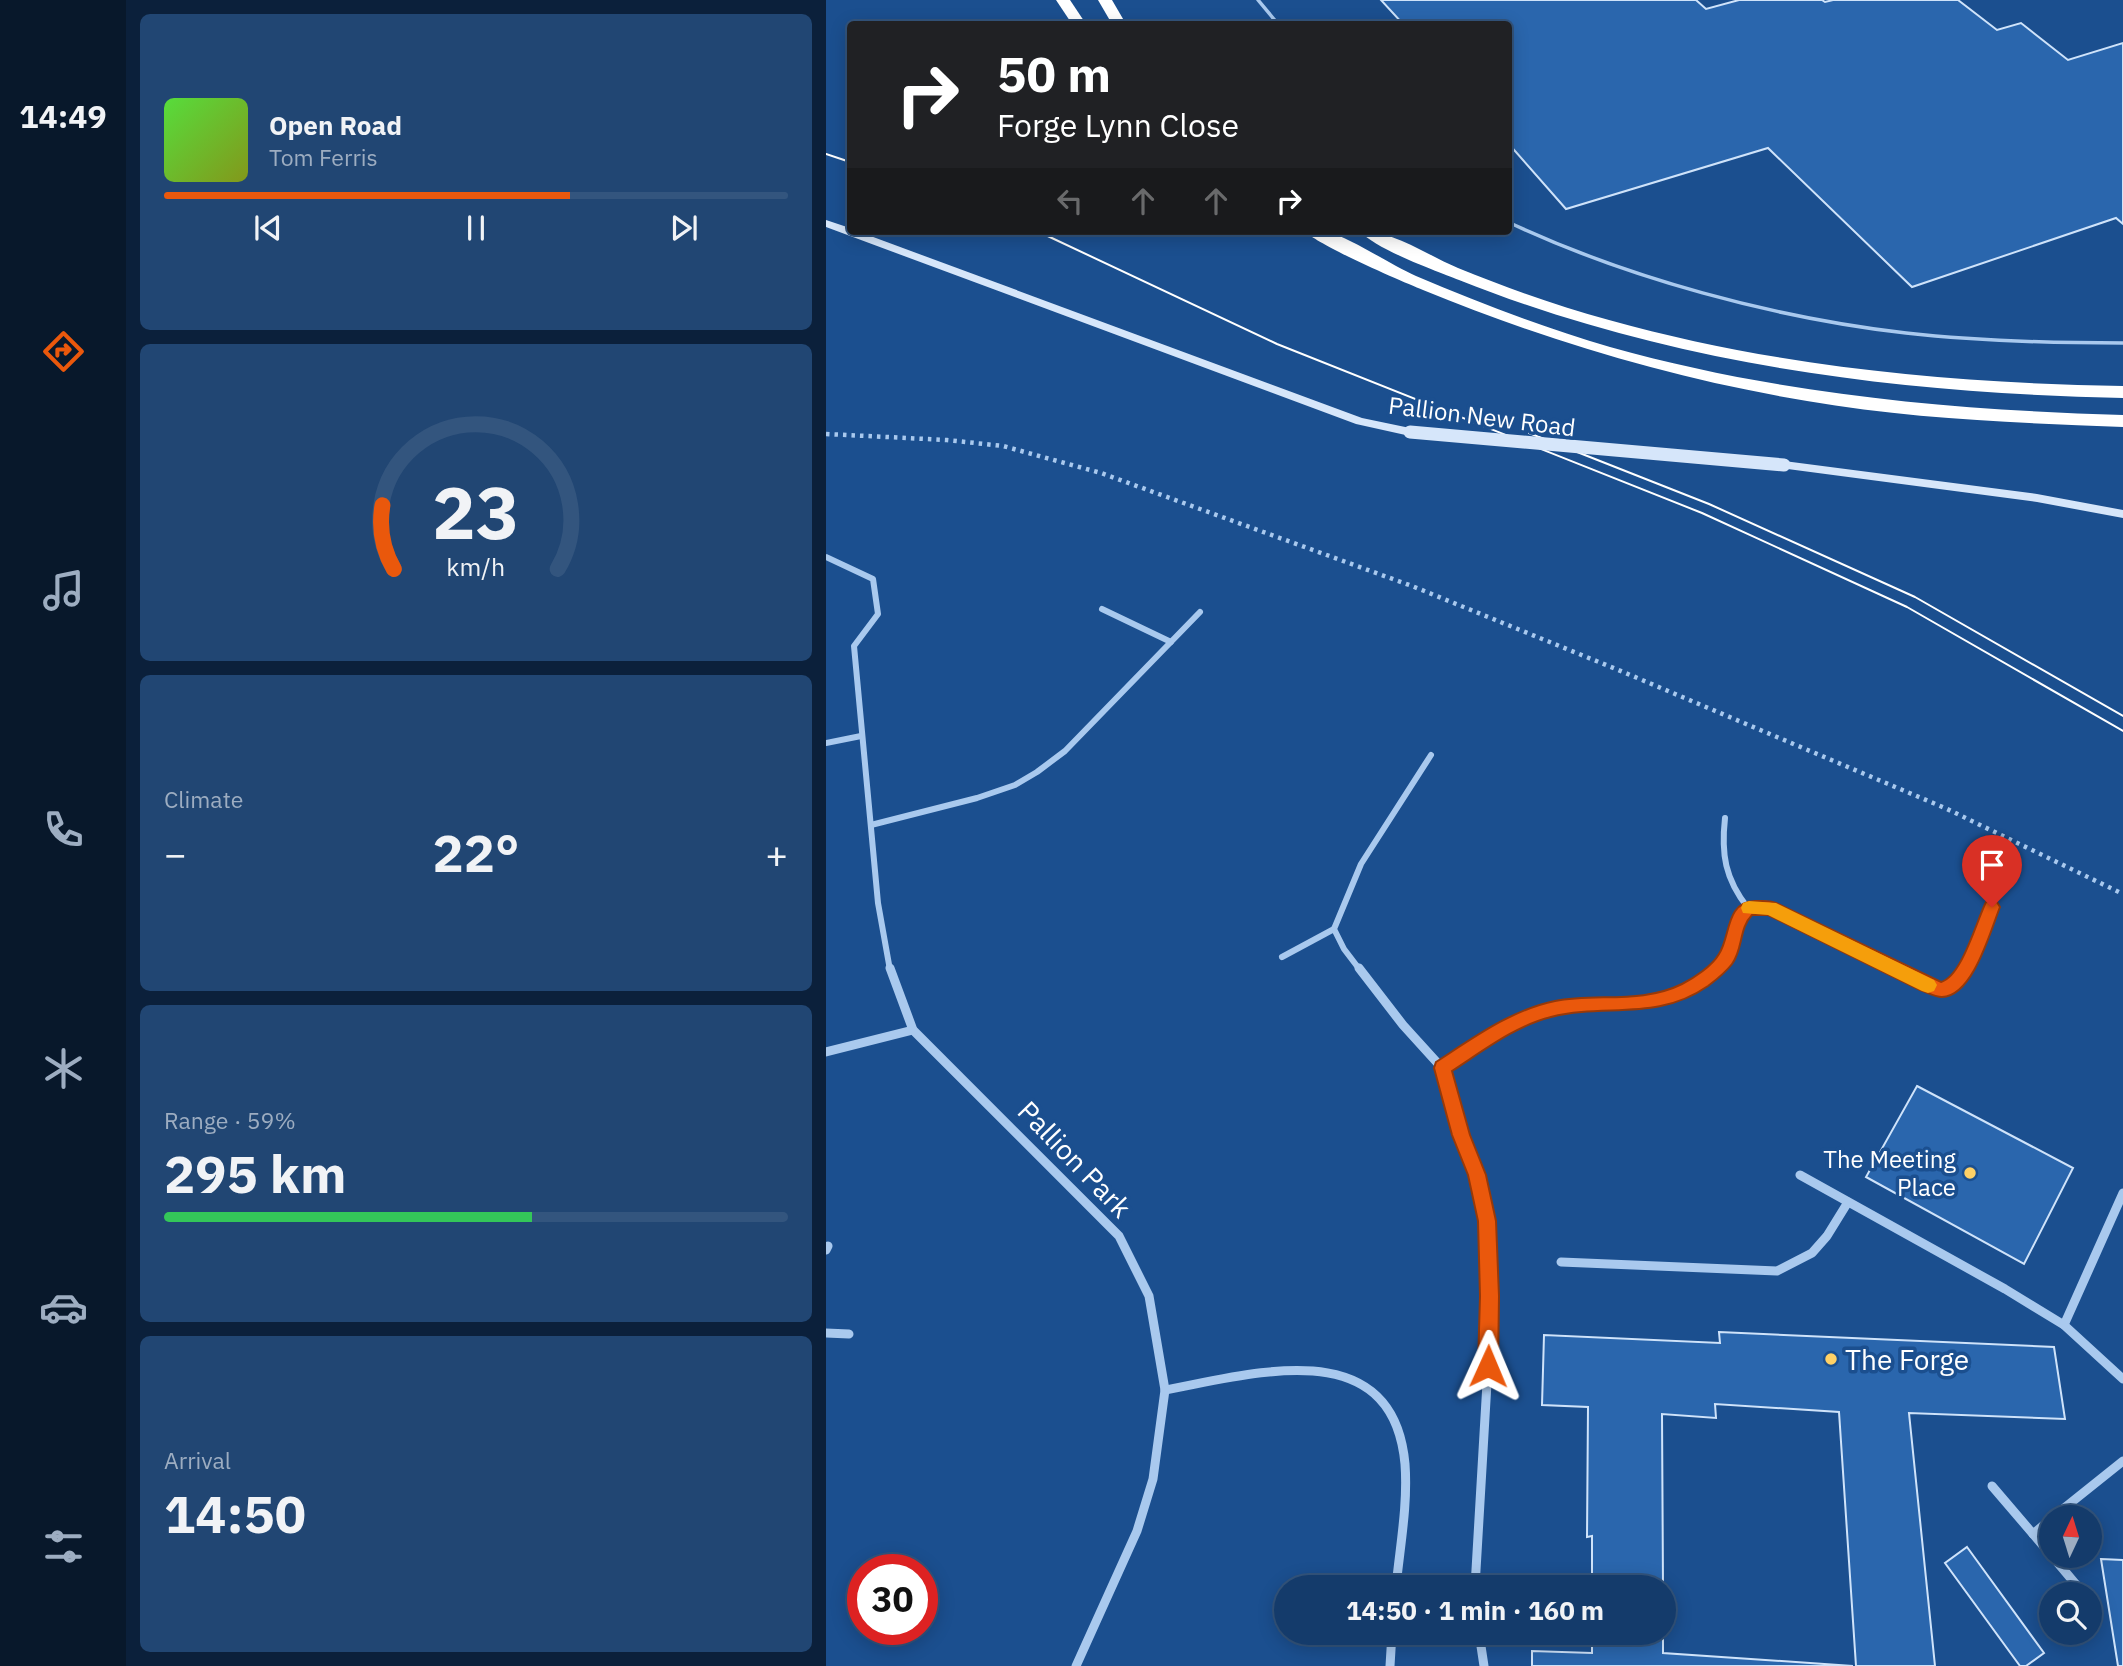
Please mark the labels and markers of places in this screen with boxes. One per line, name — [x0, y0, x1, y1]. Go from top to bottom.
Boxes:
pin — [1962, 835, 2022, 907]
place label: The Meeting Place — [1823, 1143, 1956, 1203]
marker: The Meeting Place — [1962, 1165, 1978, 1181]
place label: The Forge — [1845, 1341, 1969, 1378]
marker: The Forge — [1823, 1351, 1839, 1367]

